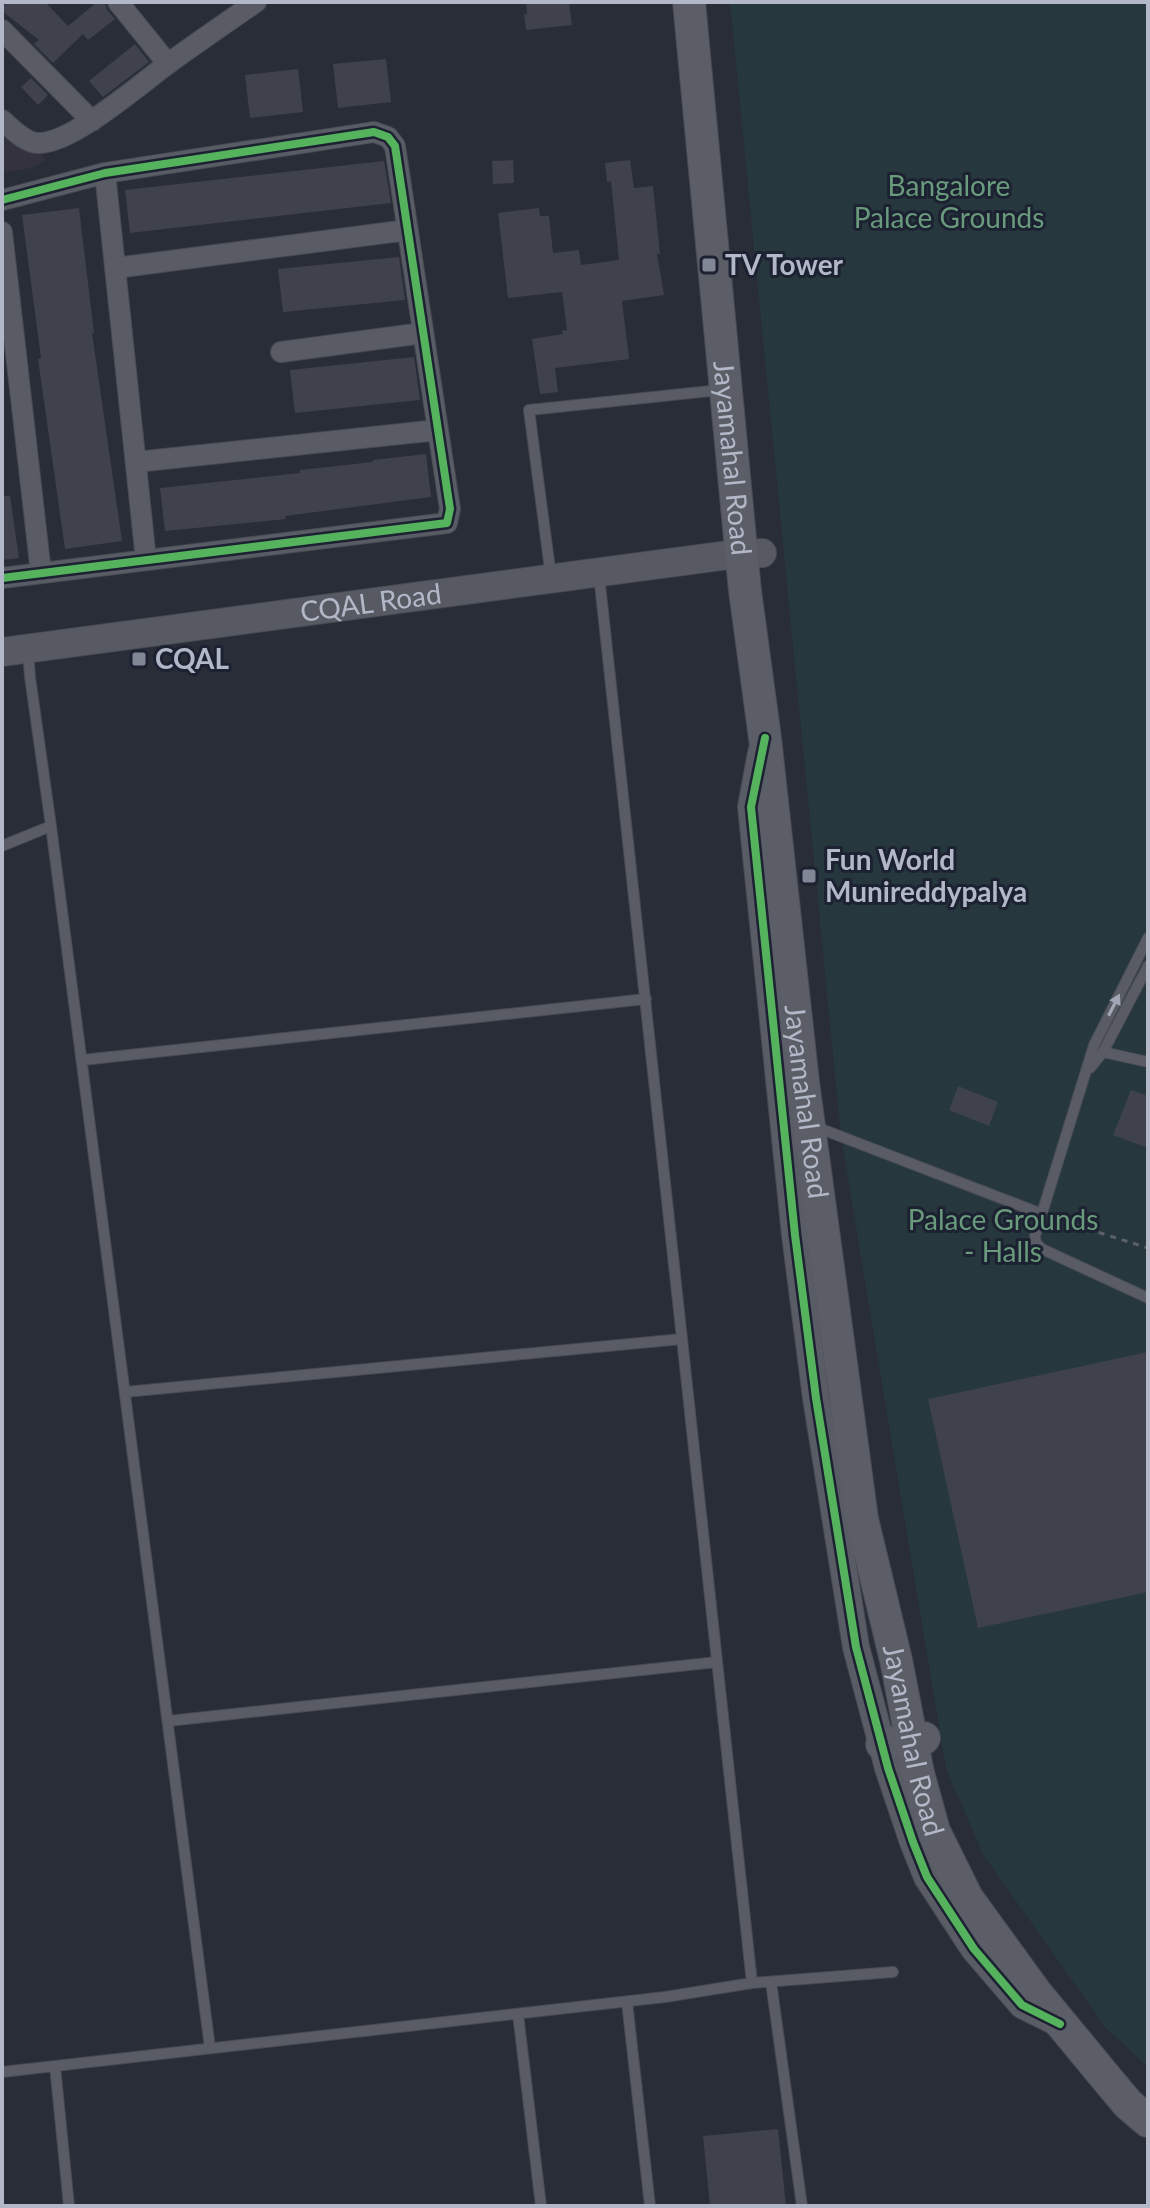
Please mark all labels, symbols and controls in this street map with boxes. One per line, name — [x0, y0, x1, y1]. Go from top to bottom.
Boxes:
park label: Bangalore Palace Grounds — [854, 168, 1044, 234]
place label: TV Tower — [725, 247, 844, 281]
marker: TV Tower — [700, 256, 718, 274]
street label: Jayamahal Road — [707, 359, 760, 557]
street label: CQAL Road — [298, 576, 443, 628]
place label: CQAL — [155, 641, 230, 675]
marker: CQAL — [130, 650, 148, 668]
place label: Fun World Munireddypalya — [825, 842, 1027, 908]
marker: Fun World Munireddypalya — [800, 867, 818, 885]
one-way arrow — [1108, 994, 1121, 1017]
street label: Jayamahal Road — [779, 1003, 837, 1201]
park label: Palace Grounds - Halls — [908, 1202, 1098, 1268]
street label: Jayamahal Road — [877, 1640, 952, 1839]

